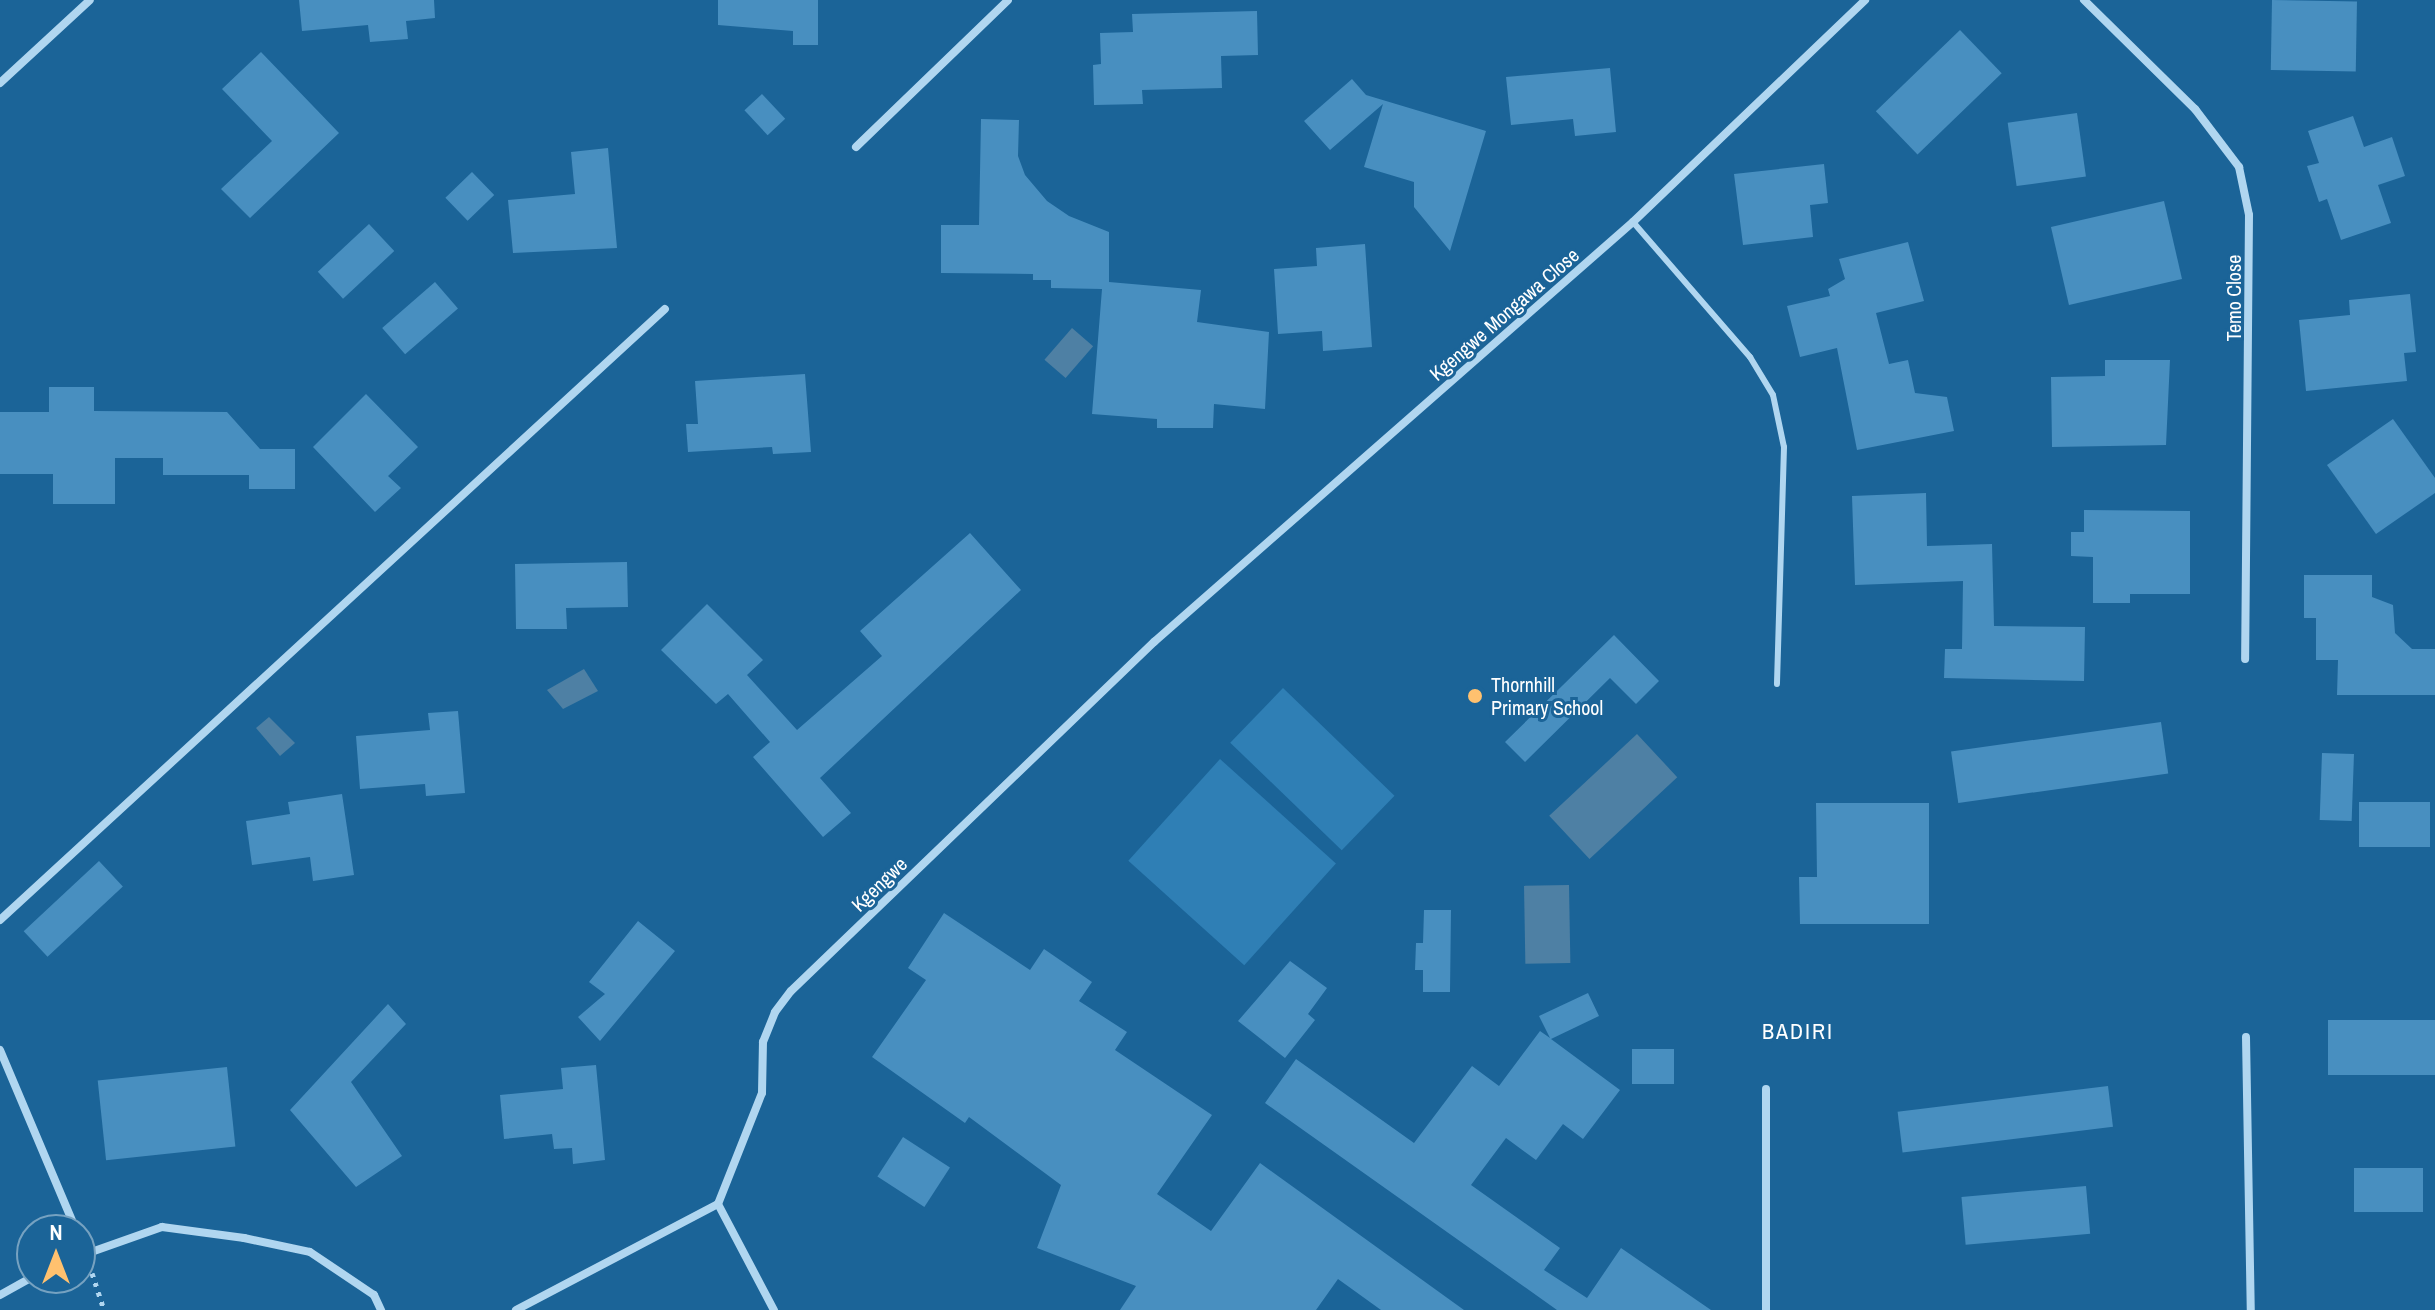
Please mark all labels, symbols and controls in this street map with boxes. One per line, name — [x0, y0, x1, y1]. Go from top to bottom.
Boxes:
street label: Kgengwe Mongawa Close — [1424, 243, 1584, 385]
street label: Temo Close — [2221, 255, 2245, 341]
place label: Thornhill Primary School — [1491, 672, 1603, 719]
marker: Thornhill Primary School — [1466, 687, 1484, 705]
street label: Kgengwe — [846, 852, 912, 916]
district label: BADIRI — [1762, 1019, 1834, 1045]
north arrow — [16, 1214, 96, 1294]
text: N — [49, 1217, 63, 1247]

